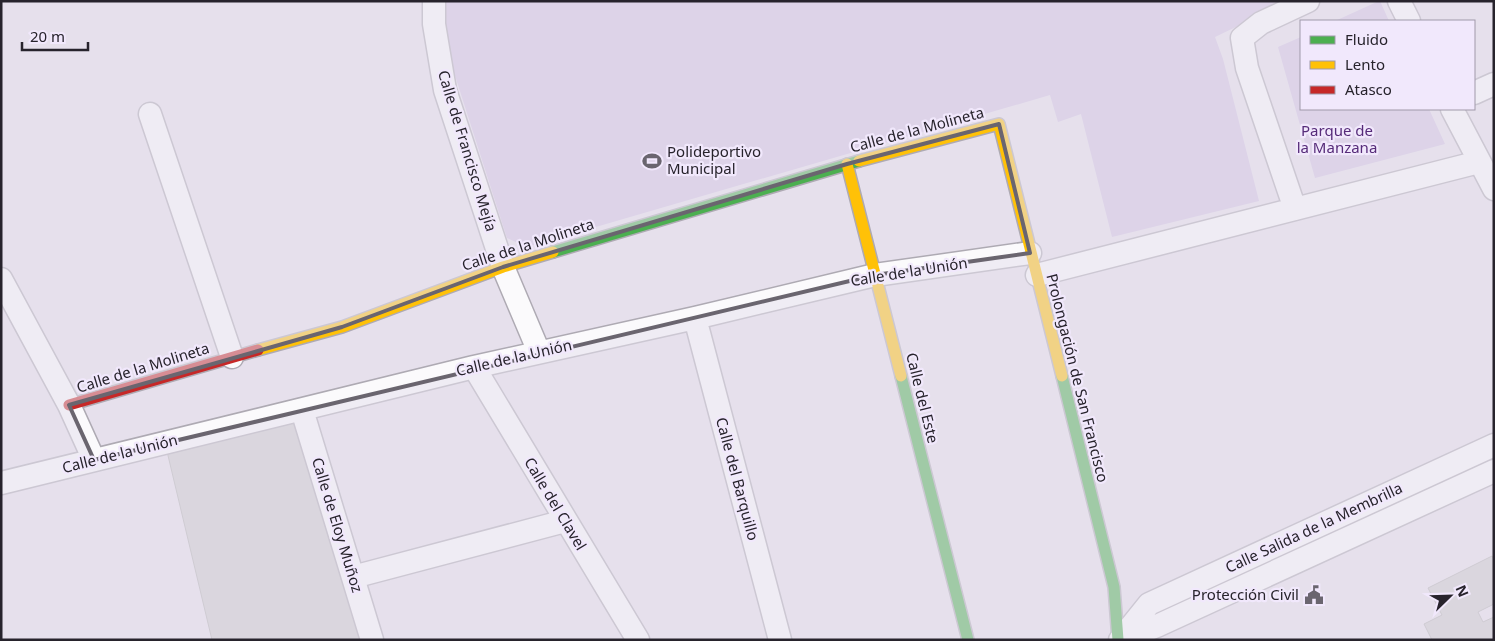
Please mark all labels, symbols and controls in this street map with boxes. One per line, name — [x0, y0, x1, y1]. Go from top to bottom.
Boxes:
scale bar — [22, 20, 89, 52]
legend — [1300, 20, 1475, 110]
text: 20 m — [30, 26, 65, 46]
text: Fluido — [1345, 29, 1388, 49]
text: Lento — [1345, 54, 1385, 74]
street label: Calle de Francisco Mejía — [434, 68, 502, 234]
text: Atasco — [1345, 79, 1392, 99]
street label: Calle de la Molineta — [848, 102, 986, 157]
park label: Parque de la Manzana — [1297, 120, 1377, 157]
place label: Polideportivo Municipal — [667, 141, 761, 178]
sports icon: Polideportivo Municipal — [641, 150, 663, 172]
street label: Calle de la Molineta — [459, 213, 596, 275]
street label: Calle de la Unión — [849, 252, 969, 290]
street label: Prolongación de San Francisco — [1042, 271, 1114, 484]
street label: Calle de la Unión — [454, 334, 574, 380]
street label: Calle de la Molineta — [74, 337, 211, 397]
street label: Calle del Este — [902, 350, 944, 445]
street label: Calle del Barquillo — [712, 415, 764, 543]
street label: Calle de la Unión — [60, 429, 180, 477]
street label: Calle del Clavel — [520, 453, 592, 554]
street label: Calle de Eloy Muñoz — [308, 455, 368, 595]
street label: Calle Salida de la Membrilla — [1222, 477, 1405, 577]
north arrow — [1425, 571, 1475, 621]
text: N — [1451, 582, 1473, 600]
place label: Protección Civil — [1192, 584, 1299, 604]
public building icon: Protección Civil — [1303, 584, 1325, 606]

